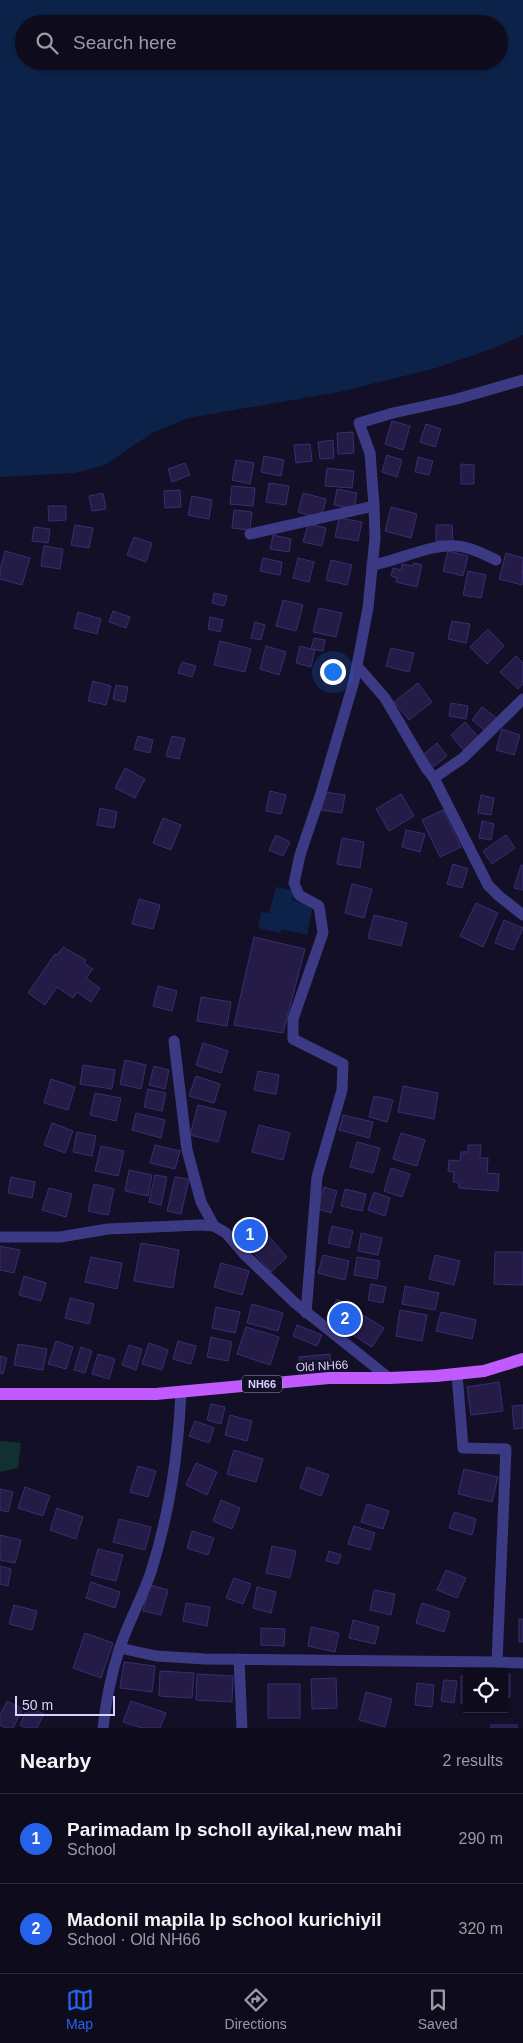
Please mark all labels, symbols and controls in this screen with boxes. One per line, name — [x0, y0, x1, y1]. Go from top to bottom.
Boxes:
search box — [15, 15, 508, 70]
icon: search — [33, 29, 61, 57]
text: Search here — [73, 32, 177, 53]
your location — [320, 659, 346, 685]
pin: 1 — [234, 1216, 266, 1254]
pin: 2 — [329, 1300, 361, 1338]
street label: Old NH66 — [295, 1358, 349, 1374]
road number: NH66 — [242, 1376, 282, 1392]
map controls — [463, 1668, 508, 1713]
button: locate — [463, 1668, 508, 1713]
scale bar — [15, 1693, 115, 1716]
text: 50 m — [22, 1697, 53, 1713]
text: Nearby — [20, 1749, 91, 1772]
text: 2 results — [443, 1752, 503, 1769]
text: Parimadam lp scholl ayikal,new mahi — [67, 1819, 402, 1840]
text: 1 — [32, 1830, 40, 1847]
text: 290 m — [459, 1830, 503, 1847]
text: School — [67, 1841, 116, 1858]
text: Madonil mapila lp school kurichiyil — [67, 1909, 382, 1930]
text: 2 — [32, 1920, 40, 1937]
text: 320 m — [459, 1920, 503, 1937]
text: School · Old NH66 — [67, 1931, 200, 1948]
tab: Map — [66, 1986, 94, 2032]
tab: Directions — [225, 1986, 287, 2032]
tab: Saved — [418, 1986, 457, 2032]

